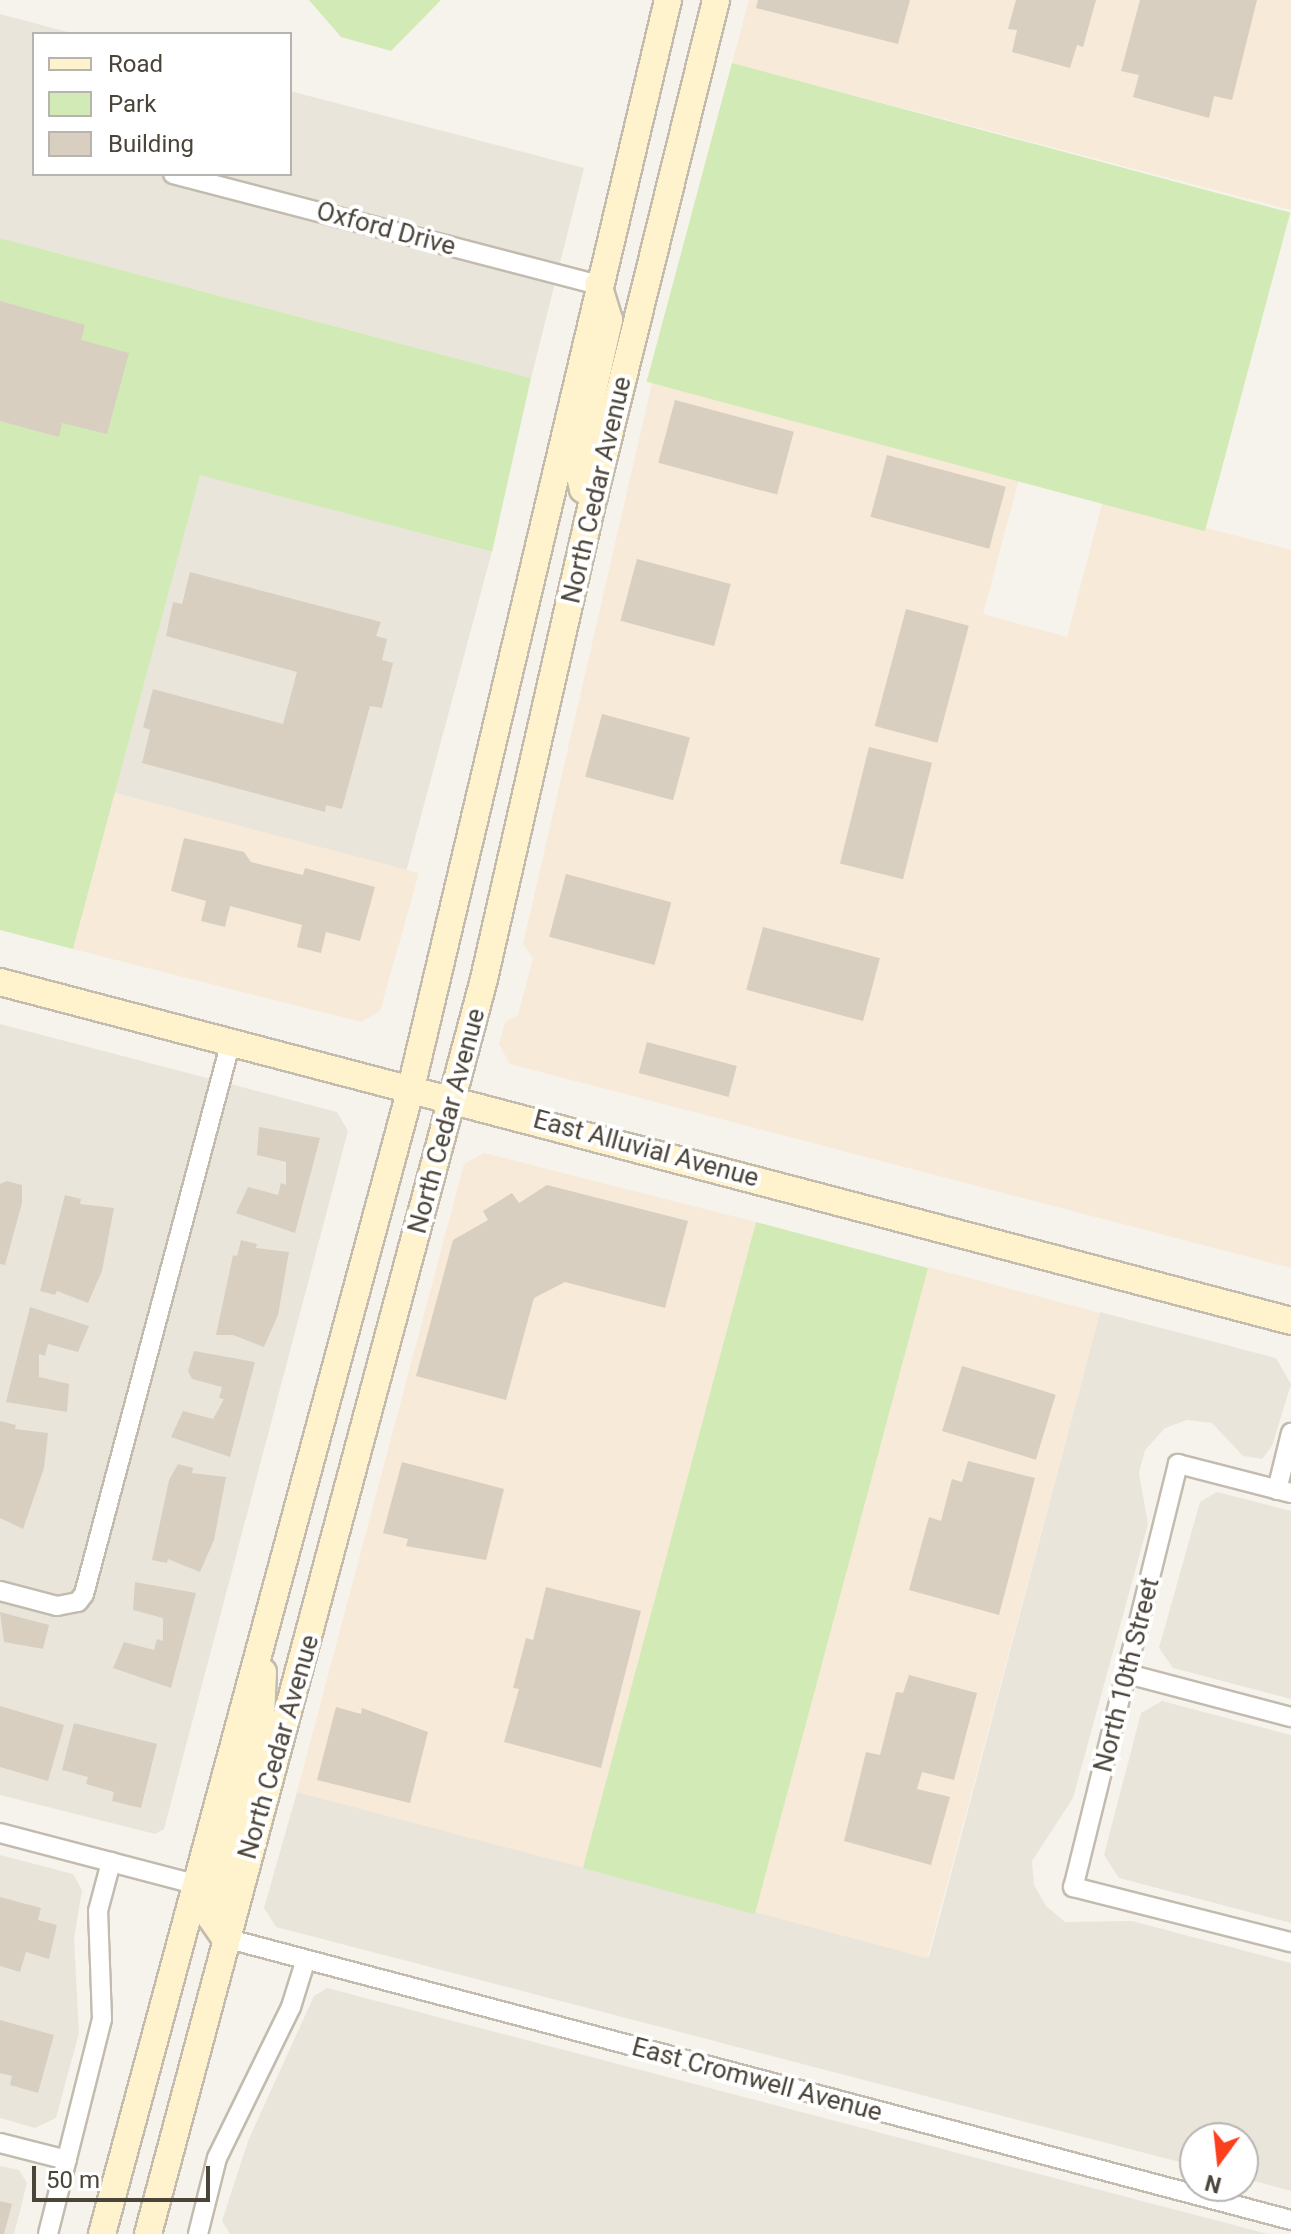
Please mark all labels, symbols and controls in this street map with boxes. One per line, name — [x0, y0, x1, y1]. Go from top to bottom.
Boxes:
legend — [32, 32, 292, 176]
text: Road — [108, 50, 163, 78]
text: Park — [108, 90, 156, 118]
text: Building — [108, 130, 194, 158]
street label: Oxford Drive — [313, 195, 459, 263]
street label: North Cedar Avenue — [556, 374, 638, 606]
street label: North Cedar Avenue — [402, 1005, 492, 1237]
street label: East Alluvial Avenue — [530, 1104, 762, 1194]
street label: North 10th Street — [1088, 1575, 1166, 1775]
street label: North Cedar Avenue — [232, 1631, 326, 1863]
street label: East Cromwell Avenue — [628, 2032, 886, 2128]
north arrow — [1179, 2122, 1259, 2202]
scale bar — [36, 2150, 214, 2200]
text: 50 m — [46, 2166, 100, 2194]
text: N — [1202, 2170, 1224, 2198]

